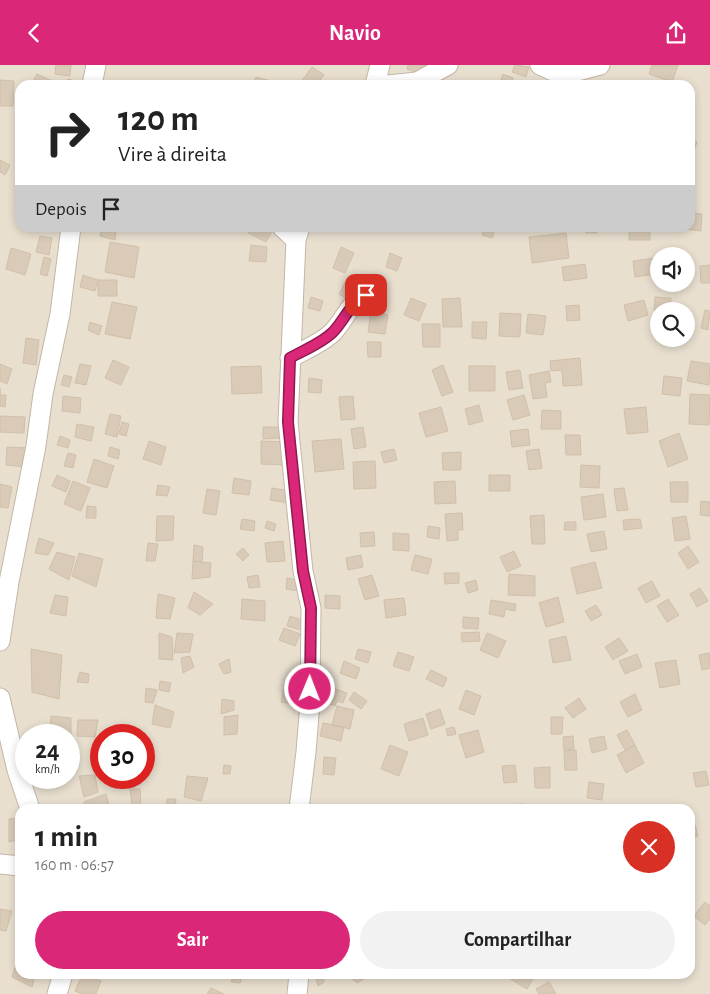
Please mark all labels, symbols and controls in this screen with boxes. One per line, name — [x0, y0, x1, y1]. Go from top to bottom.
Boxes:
icon: back — [20, 19, 48, 47]
icon: share — [662, 19, 690, 47]
text: Navio — [329, 22, 381, 44]
icon: right — [35, 100, 100, 165]
text: 120 m — [118, 102, 199, 137]
text: Vire à direita — [118, 143, 227, 165]
icon: arrive — [97, 195, 125, 223]
text: Depois — [35, 200, 87, 219]
map controls — [650, 247, 695, 347]
button: sound — [650, 247, 695, 292]
pin — [345, 274, 387, 316]
icon: arrive — [352, 281, 380, 309]
button: search — [650, 302, 695, 347]
position arrow — [283, 662, 335, 714]
speed limit sign: 30 — [90, 724, 155, 789]
text: 24 — [35, 738, 60, 763]
text: km/h — [35, 763, 60, 775]
button: close — [623, 821, 675, 873]
text: 1 min — [35, 822, 98, 852]
text: 160 m · 06:57 — [35, 857, 114, 873]
button: Sair — [35, 911, 350, 969]
button: Compartilhar — [360, 911, 675, 969]

